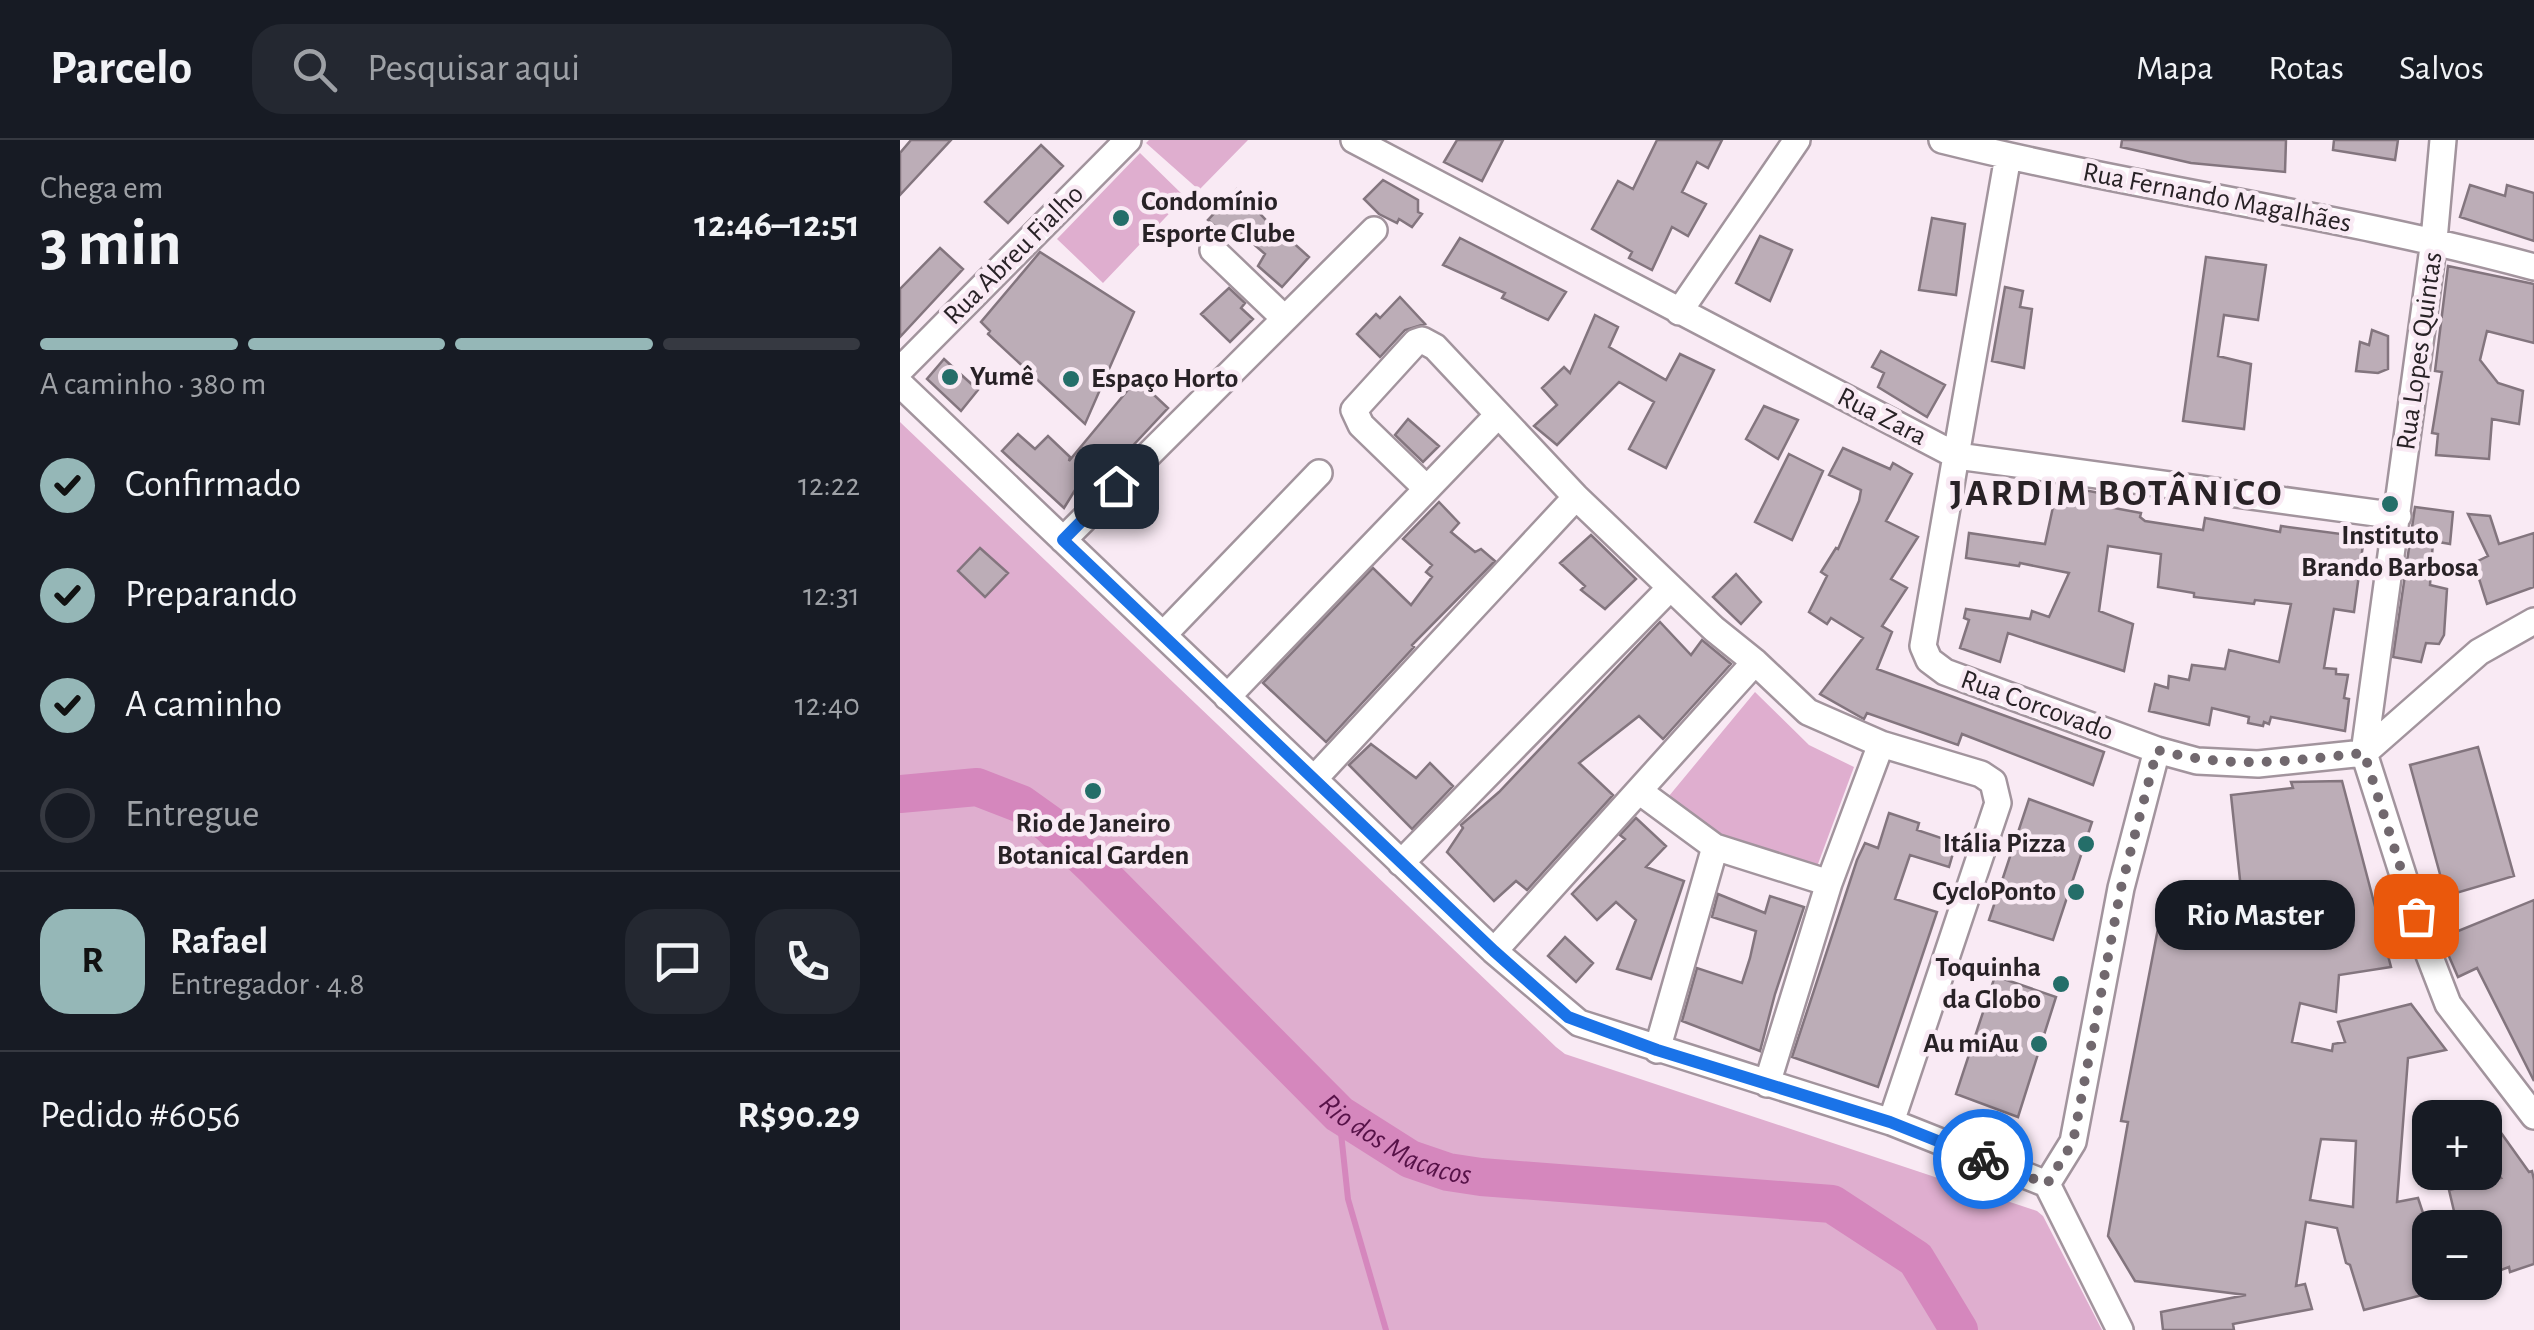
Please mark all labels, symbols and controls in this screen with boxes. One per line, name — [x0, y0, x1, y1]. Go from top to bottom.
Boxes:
search box — [252, 24, 952, 114]
icon: search — [287, 42, 342, 97]
text: Parcelo — [50, 45, 192, 93]
text: Pesquisar aqui — [367, 50, 580, 88]
text: Mapa — [2136, 51, 2213, 86]
text: Rotas — [2268, 51, 2344, 86]
text: Salvos — [2399, 51, 2484, 86]
street label: Rua Fernando Magalhães — [2080, 158, 2354, 238]
text: Chega em — [40, 172, 163, 204]
street label: Rua Abreu Fialho — [939, 180, 1089, 330]
place label: Condomínio Esporte Clube — [1141, 188, 1295, 248]
text: 12:46–12:51 — [694, 206, 860, 244]
marker: Condomínio Esporte Clube — [1110, 207, 1132, 229]
text: 3 min — [40, 212, 182, 277]
street label: Rua Lopes Quintas — [2392, 250, 2448, 452]
place label: Yumê — [970, 363, 1034, 391]
place label: Espaço Horto — [1091, 365, 1238, 393]
marker: Yumê — [939, 366, 961, 388]
text: A caminho · 380 m — [40, 368, 266, 400]
marker: Espaço Horto — [1060, 368, 1082, 390]
street label: Rua Zara — [1833, 383, 1931, 451]
pin — [1074, 444, 1159, 529]
icon: check — [40, 458, 95, 513]
icon: home — [1089, 459, 1144, 514]
text: Confirmado — [125, 466, 301, 504]
text: 12:22 — [798, 469, 860, 501]
district label: JARDIM BOTÂNICO — [1950, 471, 2284, 513]
marker: Instituto Brando Barbosa — [2379, 493, 2401, 515]
place label: Instituto Brando Barbosa — [2301, 522, 2479, 582]
icon: check — [40, 568, 95, 623]
text: Preparando — [125, 576, 298, 614]
text: 12:31 — [803, 579, 860, 611]
street label: Rua Corcovado — [1957, 665, 2117, 747]
icon: check — [40, 678, 95, 733]
text: A caminho — [125, 686, 282, 724]
text: 12:40 — [795, 689, 860, 721]
marker: Rio de Janeiro Botanical Garden — [1082, 780, 1104, 802]
text: Entregue — [125, 796, 259, 834]
place label: Rio de Janeiro Botanical Garden — [997, 810, 1189, 870]
place label: Itália Pizza — [1943, 830, 2066, 858]
marker: Itália Pizza — [2075, 833, 2097, 855]
pin — [2374, 874, 2459, 959]
place label: CycloPonto — [1932, 878, 2056, 906]
marker: CycloPonto — [2065, 881, 2087, 903]
callout: Rio Master — [2156, 881, 2356, 951]
icon: bag — [2389, 889, 2444, 944]
text: Rio Master — [2186, 899, 2324, 931]
button: chat — [625, 909, 730, 1014]
button: phone — [755, 909, 860, 1014]
text: Rafael — [170, 923, 268, 961]
text: R — [81, 942, 104, 980]
place label: Toquinha da Globo — [1935, 954, 2041, 1014]
text: Entregador · 4.8 — [170, 968, 365, 1000]
marker: Toquinha da Globo — [2050, 973, 2072, 995]
place label: Au miAu — [1923, 1030, 2019, 1058]
marker: Au miAu — [2028, 1033, 2050, 1055]
water label: Rio dos Macacos — [1313, 1088, 1474, 1190]
text: Pedido #6056 — [40, 1097, 240, 1135]
text: R$90.29 — [737, 1097, 860, 1135]
map controls — [2412, 1100, 2502, 1300]
button: + — [2412, 1100, 2502, 1190]
courier — [1933, 1109, 2033, 1209]
icon: bike — [1956, 1132, 2011, 1187]
button: − — [2412, 1210, 2502, 1300]

